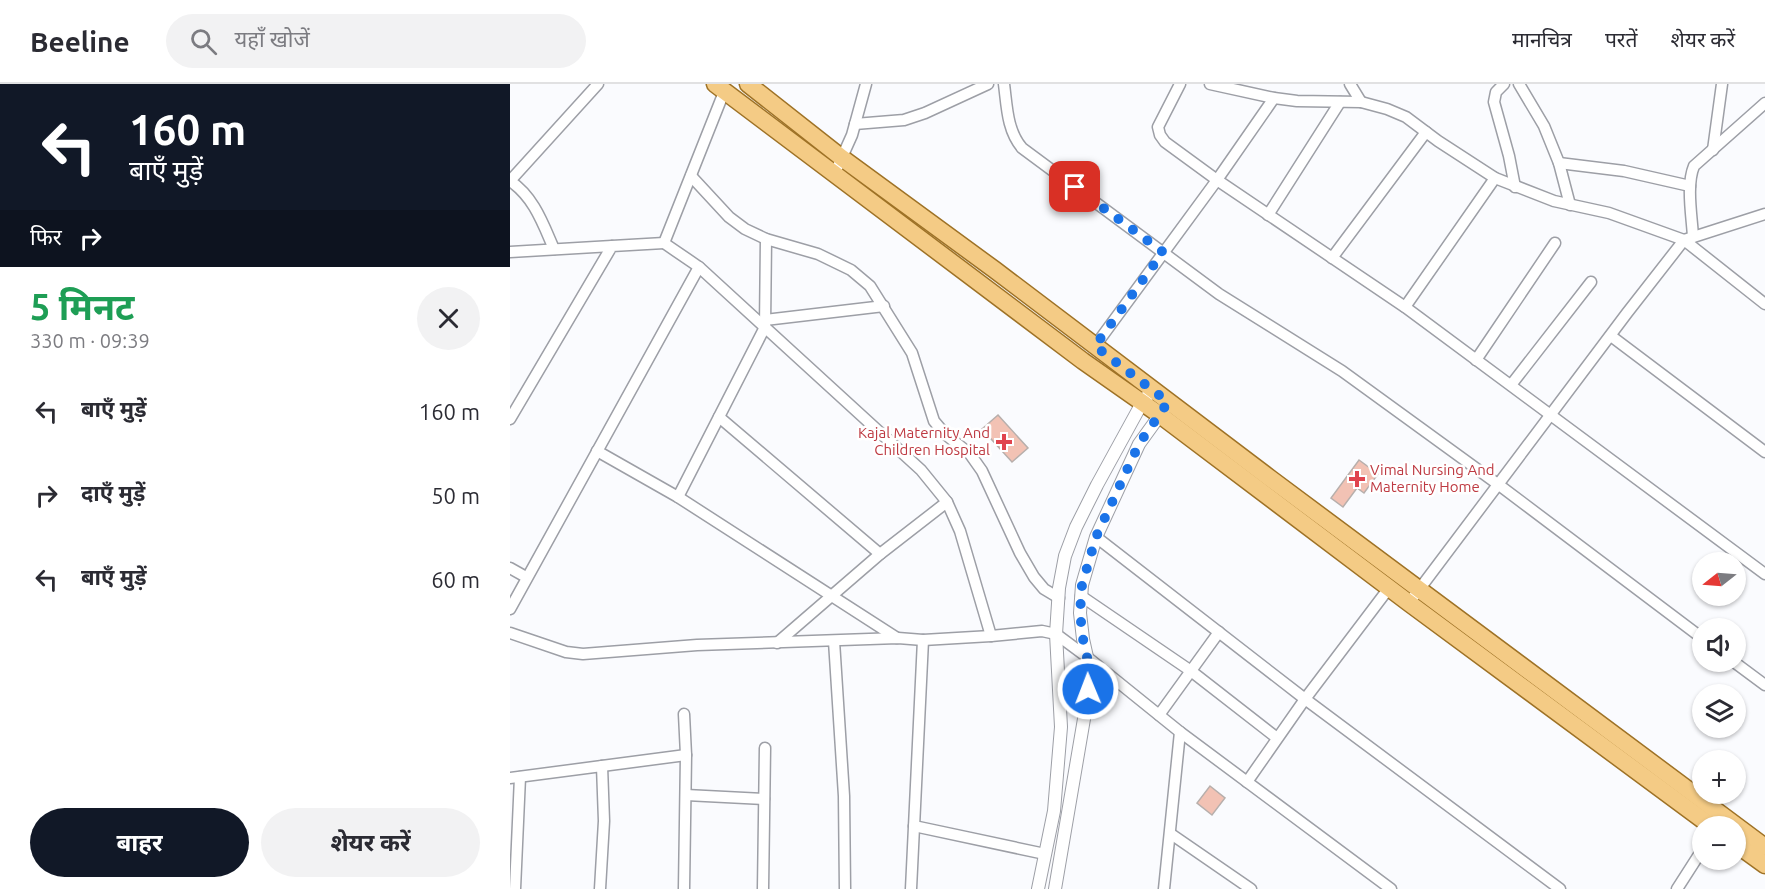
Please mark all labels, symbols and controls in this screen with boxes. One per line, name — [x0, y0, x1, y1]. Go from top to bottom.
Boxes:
search box — [166, 14, 586, 68]
icon: search — [187, 25, 220, 58]
text: Beeline — [30, 26, 130, 57]
text: यहाँ खोजें — [235, 26, 310, 51]
text: मानचित्र — [1512, 27, 1572, 51]
text: परतें — [1605, 27, 1637, 51]
text: शेयर करें — [1670, 27, 1735, 51]
text: 160 m — [129, 106, 246, 153]
icon: left — [30, 108, 108, 186]
text: बाएँ मुड़ें — [129, 155, 203, 185]
pin — [1049, 161, 1100, 212]
icon: arrive — [1058, 170, 1091, 203]
icon: right — [74, 222, 107, 255]
text: फिर — [30, 224, 62, 249]
text: 5 मिनट — [30, 286, 134, 327]
button: close — [417, 287, 480, 350]
text: 330 m · 09:39 — [30, 329, 150, 352]
icon: left — [30, 395, 63, 428]
text: बाएँ मुड़ें — [81, 396, 147, 421]
text: 160 m — [419, 399, 480, 424]
place label: Kajal Maternity And Children Hospital — [858, 424, 990, 458]
marker: Kajal Maternity And Children Hospital — [995, 433, 1013, 451]
place label: Vimal Nursing And Maternity Home — [1370, 461, 1495, 495]
marker: Vimal Nursing And Maternity Home — [1348, 470, 1366, 488]
icon: right — [30, 479, 63, 512]
text: दाएँ मुड़ें — [81, 480, 145, 505]
text: 50 m — [431, 483, 480, 508]
north arrow — [1692, 552, 1746, 606]
map controls — [1692, 552, 1746, 870]
icon: left — [30, 563, 63, 596]
text: बाएँ मुड़ें — [81, 564, 147, 589]
text: 60 m — [431, 567, 480, 592]
button: sound — [1692, 618, 1746, 672]
position arrow — [1056, 657, 1120, 721]
button: layers — [1692, 684, 1746, 738]
button: + — [1692, 750, 1746, 804]
button: बाहर — [30, 808, 249, 877]
button: शेयर करें — [261, 808, 480, 877]
button: − — [1692, 816, 1746, 870]

